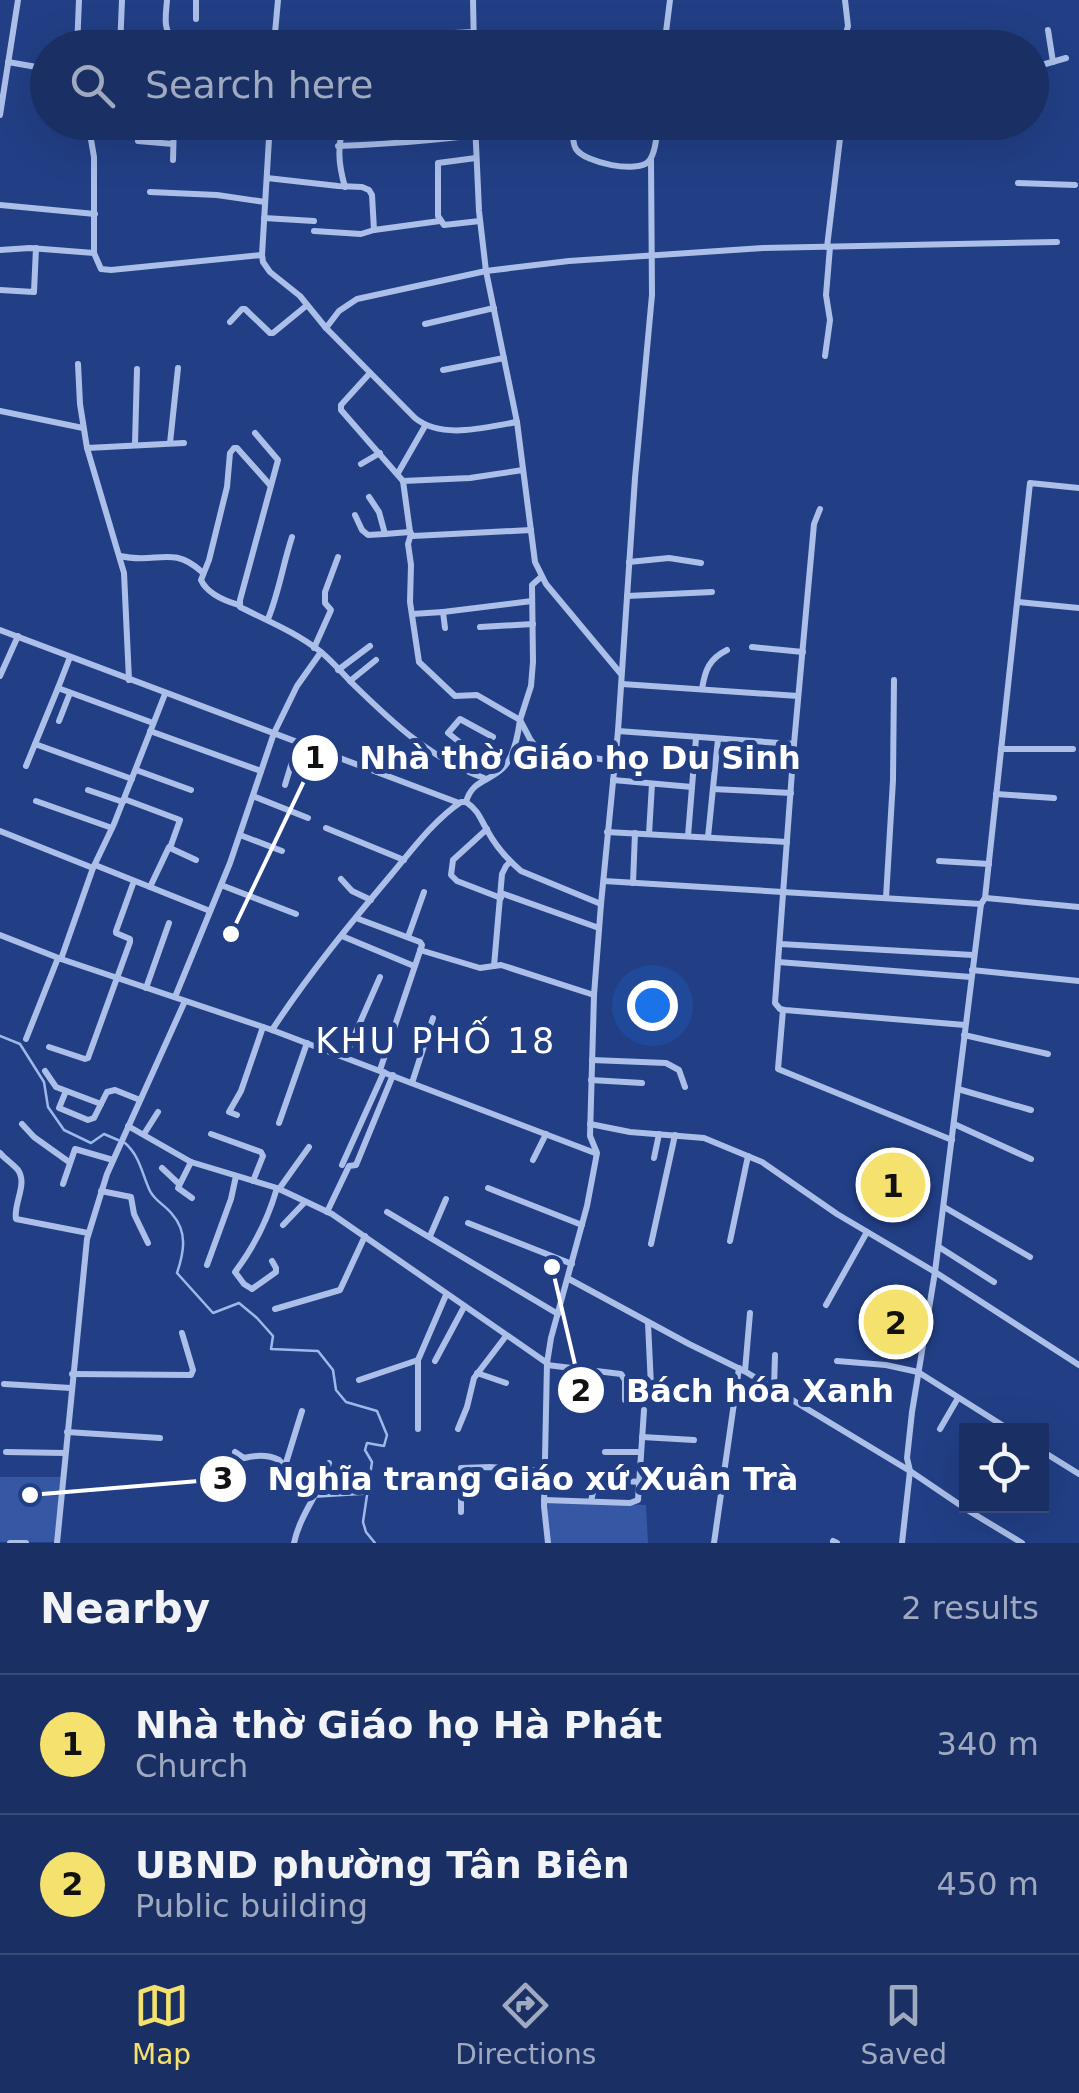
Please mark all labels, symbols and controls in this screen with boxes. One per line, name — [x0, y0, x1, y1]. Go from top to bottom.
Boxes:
search box — [30, 30, 1049, 140]
icon: search — [65, 58, 120, 113]
text: Search here — [145, 63, 373, 107]
callout: Nhà thờ Giáo họ Du Sinh — [290, 727, 821, 789]
text: Nhà thờ Giáo họ Du Sinh — [359, 739, 801, 777]
text: 1 — [305, 740, 325, 775]
your location — [627, 980, 678, 1031]
district label: KHU PHỐ 18 — [315, 1016, 557, 1061]
pin: 1 — [860, 1148, 926, 1222]
pin: 2 — [864, 1284, 928, 1360]
callout: Bách hóa Xanh — [556, 1359, 914, 1421]
text: Bách hóa Xanh — [626, 1372, 894, 1410]
text: 2 — [571, 1373, 591, 1408]
map controls — [959, 1423, 1049, 1513]
button: locate — [959, 1423, 1049, 1513]
callout: Nghĩa trang Giáo xứ Xuân Trà — [198, 1448, 819, 1510]
text: Nghĩa trang Giáo xứ Xuân Trà — [268, 1460, 798, 1498]
text: 3 — [213, 1461, 233, 1496]
text: Nearby — [40, 1584, 210, 1633]
text: 2 results — [901, 1589, 1039, 1627]
text: Nhà thờ Giáo họ Hà Phát — [135, 1703, 662, 1747]
text: 1 — [61, 1725, 84, 1763]
text: 340 m — [937, 1725, 1039, 1763]
text: Church — [135, 1747, 248, 1785]
text: UBND phường Tân Biên — [135, 1843, 630, 1887]
text: 2 — [61, 1865, 84, 1903]
text: 450 m — [937, 1865, 1039, 1903]
text: Public building — [135, 1887, 368, 1925]
tab: Map — [132, 1978, 191, 2071]
tab: Directions — [455, 1978, 596, 2071]
tab: Saved — [860, 1978, 947, 2071]

